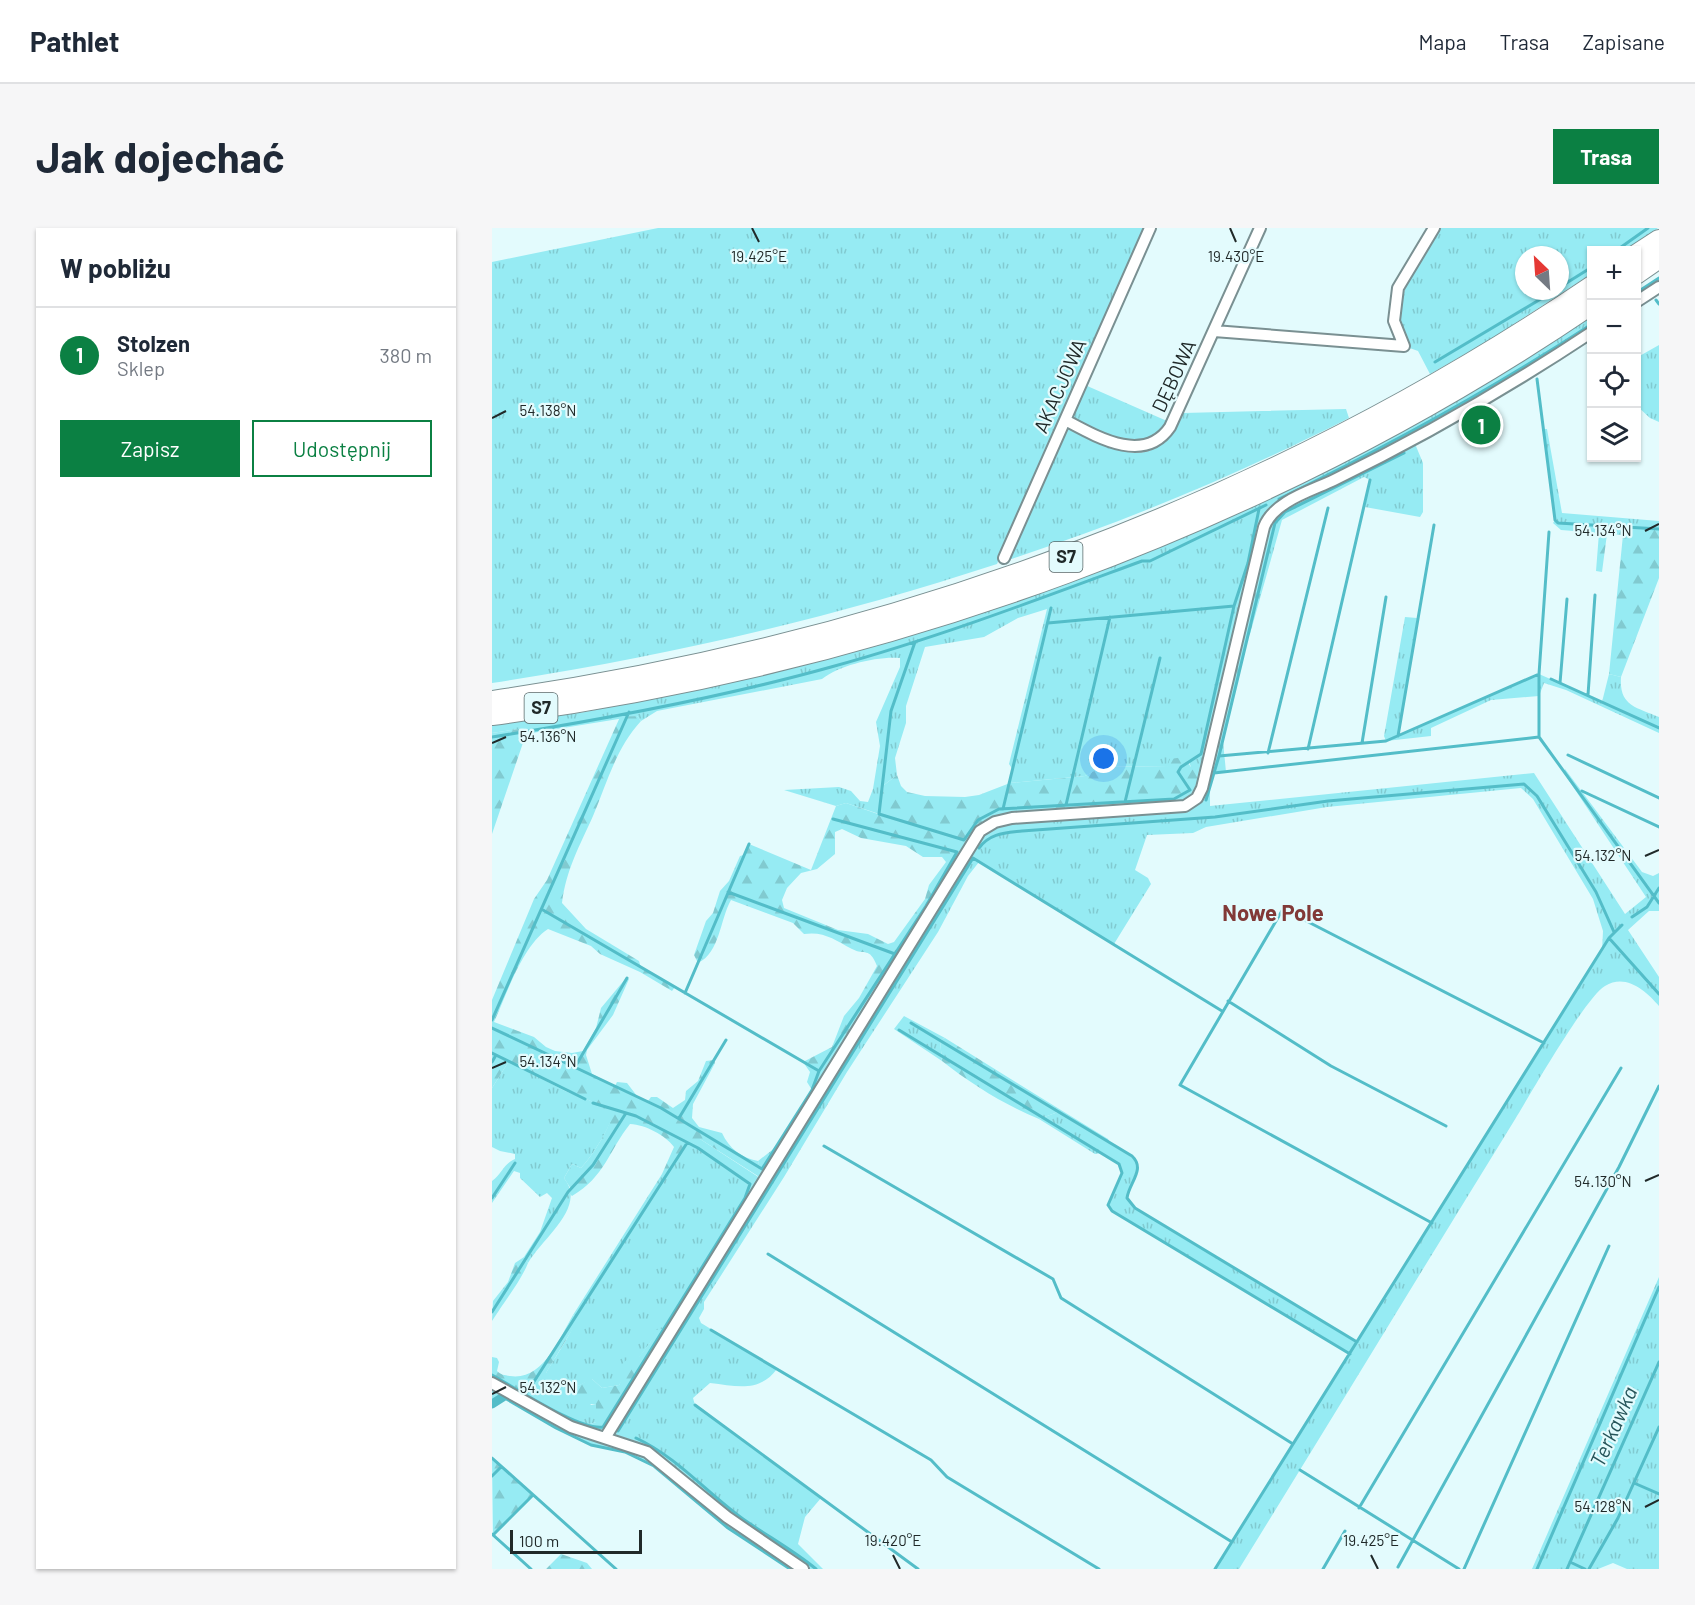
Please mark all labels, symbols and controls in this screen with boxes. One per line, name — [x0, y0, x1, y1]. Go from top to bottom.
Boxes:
text: Pathlet — [30, 24, 119, 58]
text: Mapa — [1419, 29, 1467, 54]
text: Trasa — [1500, 29, 1550, 54]
text: Zapisane — [1583, 29, 1665, 54]
button: Trasa — [1553, 129, 1659, 184]
text: Jak dojechać — [36, 131, 284, 181]
north arrow — [1515, 246, 1569, 300]
map controls — [1587, 246, 1641, 462]
button: + — [1587, 246, 1641, 300]
text: 19.425°E — [731, 247, 787, 265]
text: 19.430°E — [1208, 247, 1264, 265]
text: W pobliżu — [60, 252, 171, 283]
button: − — [1587, 300, 1641, 354]
text: Stolzen — [117, 330, 190, 356]
street label: AKACJOWA — [1028, 335, 1091, 437]
street label: DĘBOWA — [1146, 336, 1200, 416]
text: 1 — [76, 343, 83, 367]
text: 380 m — [379, 343, 432, 367]
button: locate — [1587, 354, 1641, 408]
text: Sklep — [117, 356, 165, 380]
text: 54.138°N — [520, 401, 576, 419]
pin: 1 — [1462, 402, 1500, 448]
button: layers — [1587, 408, 1641, 462]
button: Zapisz — [60, 420, 240, 477]
button: Udostępnij — [252, 420, 432, 477]
text: 54.134°N — [1574, 521, 1632, 539]
road number: S7 — [1050, 542, 1082, 572]
road number: S7 — [524, 693, 558, 723]
text: 54.136°N — [520, 727, 576, 745]
your location — [1089, 744, 1118, 773]
text: 54.132°N — [1574, 846, 1632, 864]
district label: Nowe Pole — [1222, 899, 1324, 925]
text: 54.134°N — [519, 1052, 577, 1070]
text: 54.130°N — [1574, 1172, 1632, 1190]
text: 54.132°N — [519, 1378, 577, 1396]
water label: Terkawka — [1584, 1382, 1641, 1470]
text: 54.128°N — [1574, 1497, 1632, 1515]
scale bar — [510, 1527, 642, 1554]
text: 100 m — [519, 1531, 559, 1550]
text: 19.420°E — [865, 1531, 921, 1549]
text: 19.425°E — [1343, 1531, 1399, 1549]

